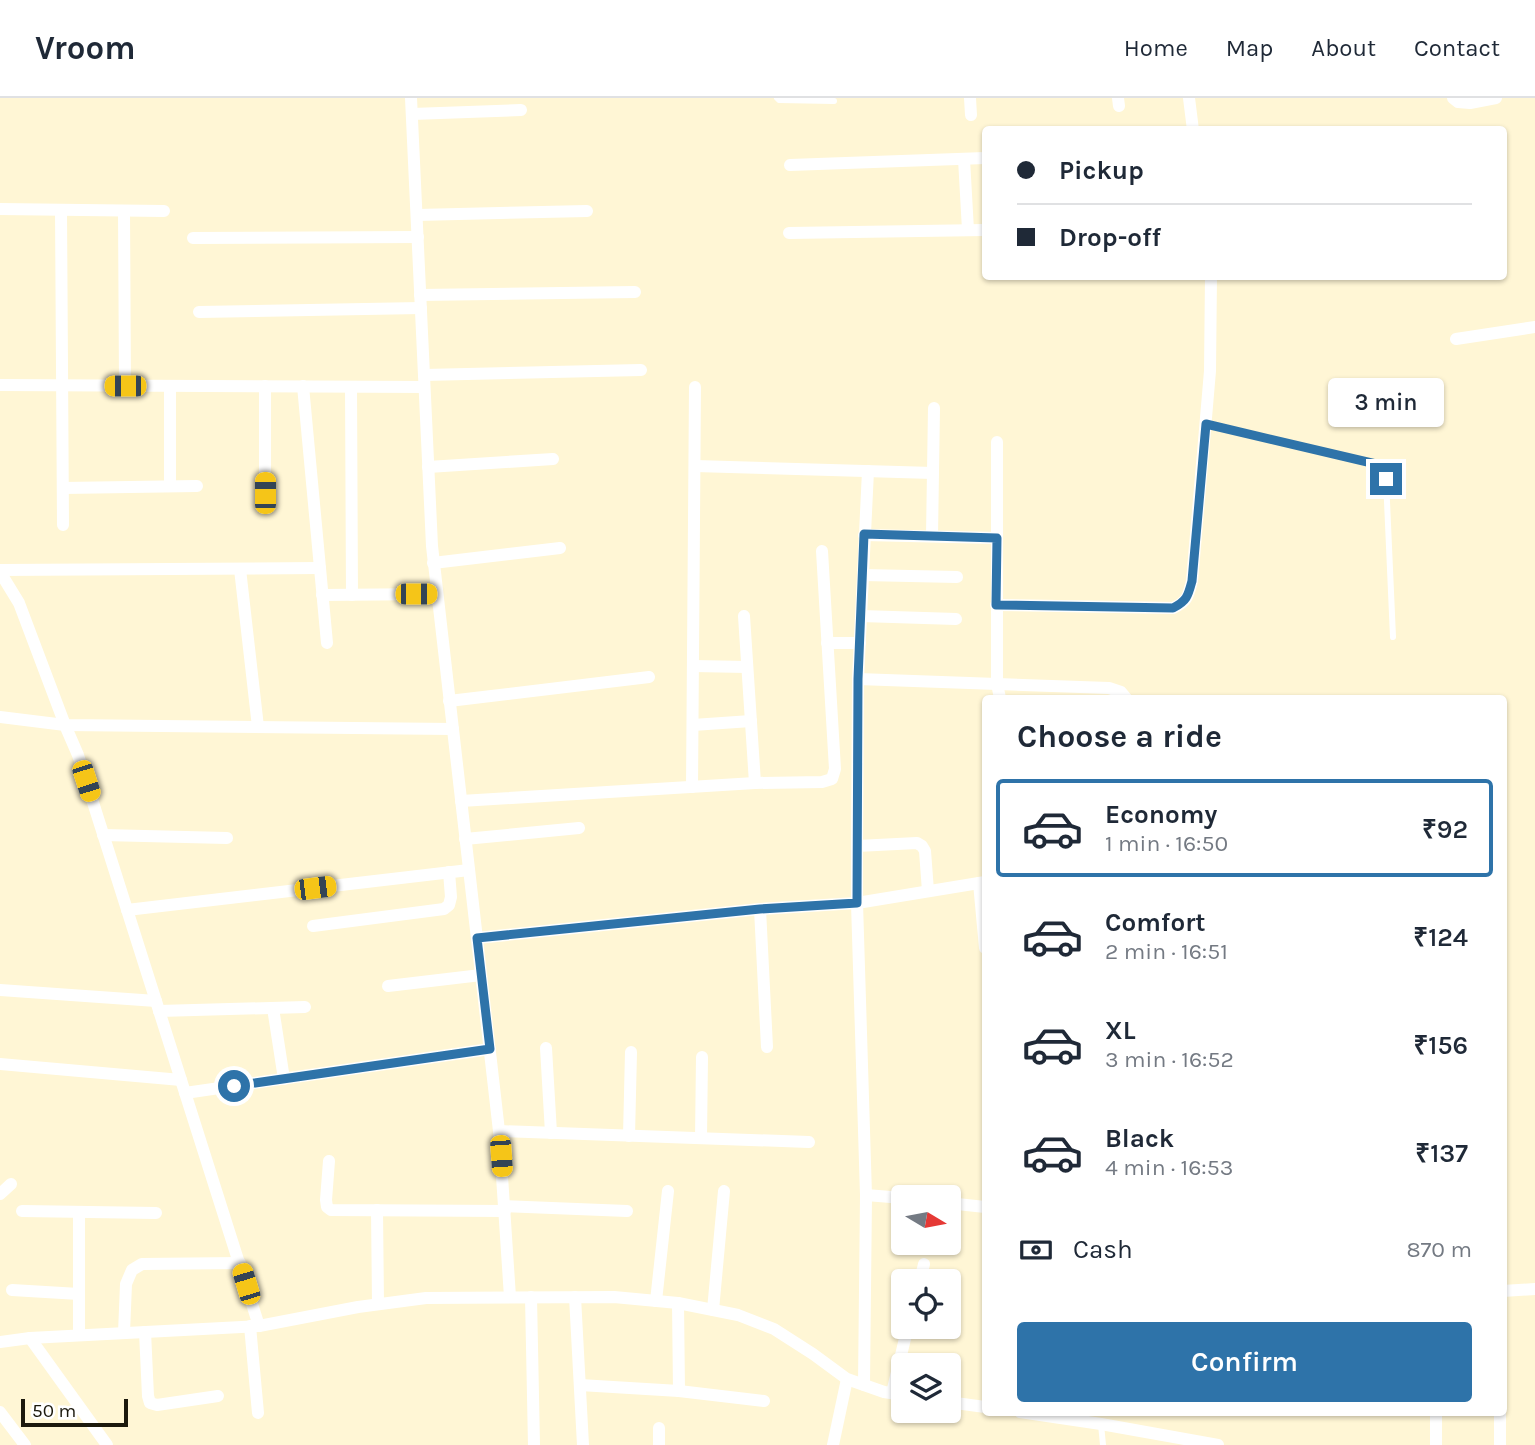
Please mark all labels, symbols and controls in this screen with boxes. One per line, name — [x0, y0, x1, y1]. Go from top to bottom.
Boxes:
text: Vroom — [35, 29, 135, 67]
text: Home — [1124, 34, 1188, 62]
text: Map — [1226, 34, 1273, 62]
text: About — [1311, 34, 1376, 62]
text: Contact — [1414, 34, 1500, 62]
text: Pickup — [1059, 155, 1144, 186]
text: Drop-off — [1059, 222, 1161, 253]
car — [105, 376, 147, 397]
callout: 3 min — [1328, 378, 1444, 426]
text: 3 min — [1354, 389, 1418, 416]
route end — [1370, 463, 1402, 495]
car — [255, 472, 276, 514]
car — [396, 584, 438, 605]
text: Choose a ride — [1017, 718, 1222, 755]
car — [70, 758, 103, 804]
icon: car — [1021, 797, 1084, 860]
text: Economy — [1105, 799, 1217, 830]
text: ₹92 — [1422, 814, 1468, 845]
text: 1 min · 16:50 — [1105, 830, 1228, 857]
car — [293, 875, 338, 901]
icon: car — [1021, 905, 1084, 968]
text: Comfort — [1105, 907, 1206, 938]
text: ₹124 — [1413, 922, 1468, 953]
text: 2 min · 16:51 — [1105, 938, 1228, 965]
icon: car — [1021, 1013, 1084, 1076]
text: XL — [1105, 1015, 1136, 1046]
text: ₹156 — [1414, 1030, 1468, 1061]
text: 3 min · 16:52 — [1105, 1046, 1234, 1073]
route start — [218, 1070, 250, 1102]
icon: car — [1021, 1121, 1084, 1184]
text: Black — [1105, 1123, 1174, 1154]
car — [490, 1134, 513, 1178]
text: ₹137 — [1415, 1138, 1468, 1169]
text: 4 min · 16:53 — [1105, 1154, 1233, 1181]
north arrow — [891, 1185, 961, 1255]
map controls — [891, 1185, 961, 1423]
icon: cash — [1017, 1231, 1055, 1269]
text: Cash — [1073, 1234, 1133, 1265]
text: 870 m — [1406, 1236, 1472, 1263]
car — [230, 1261, 263, 1307]
button: locate — [891, 1269, 961, 1339]
button: Confirm — [1017, 1322, 1472, 1402]
button: layers — [891, 1353, 961, 1423]
scale bar — [21, 1396, 128, 1428]
text: 50 m — [32, 1400, 76, 1422]

